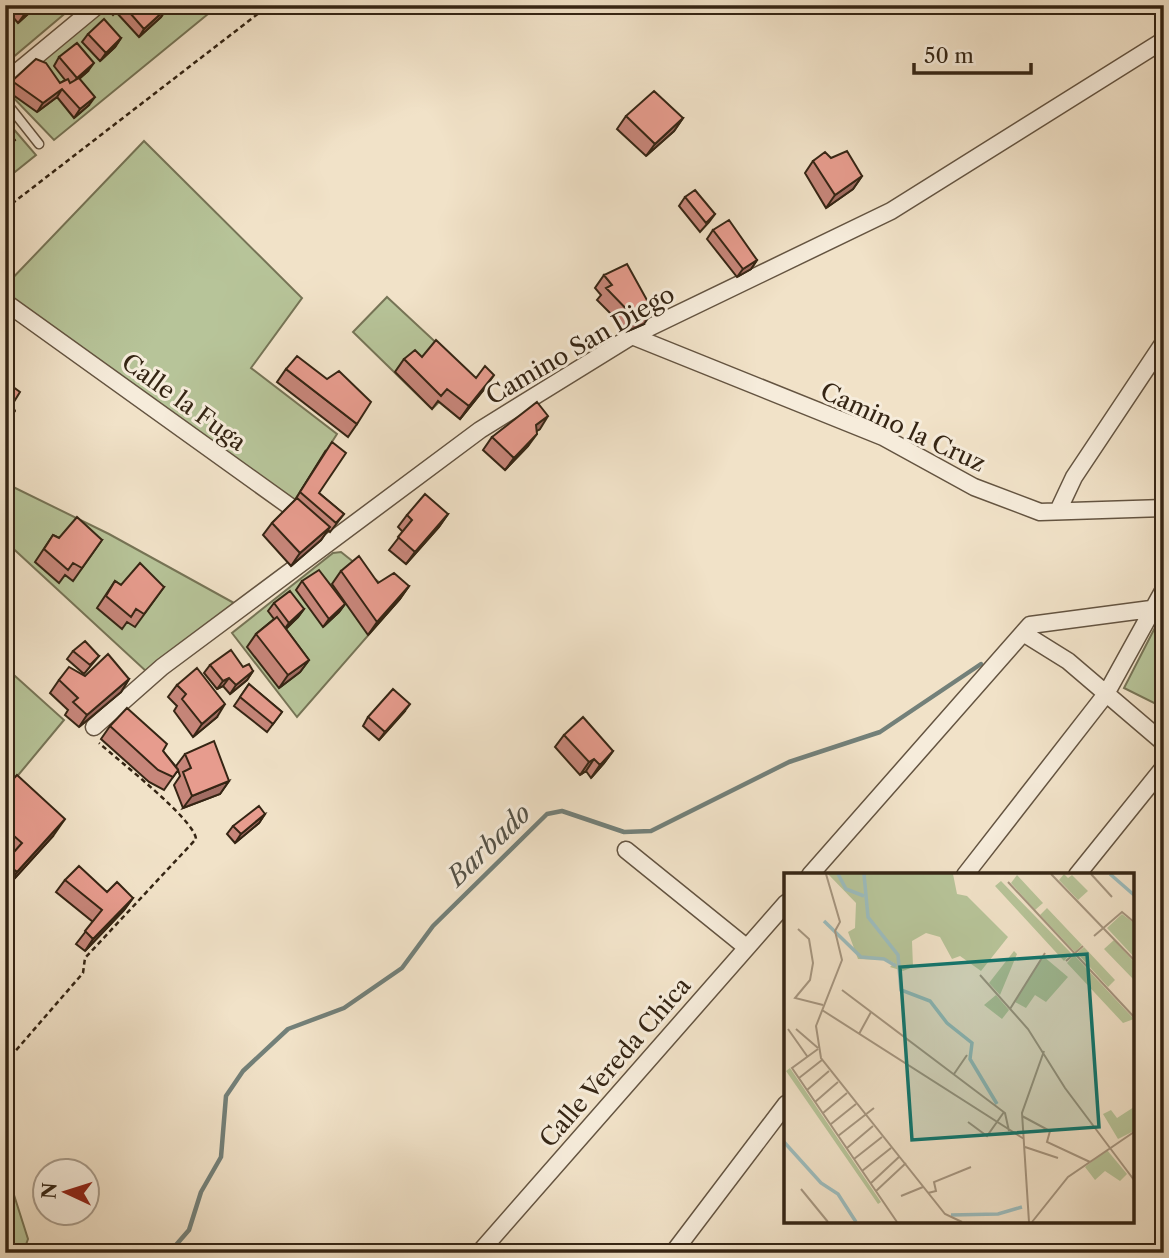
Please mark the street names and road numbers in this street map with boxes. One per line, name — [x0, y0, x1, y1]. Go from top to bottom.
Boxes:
street label: Camino San Diego — [481, 279, 679, 411]
street label: Calle la Fuga — [116, 347, 252, 457]
street label: Camino la Cruz — [816, 376, 990, 478]
street label: Calle Vereda Chica — [533, 971, 697, 1153]

